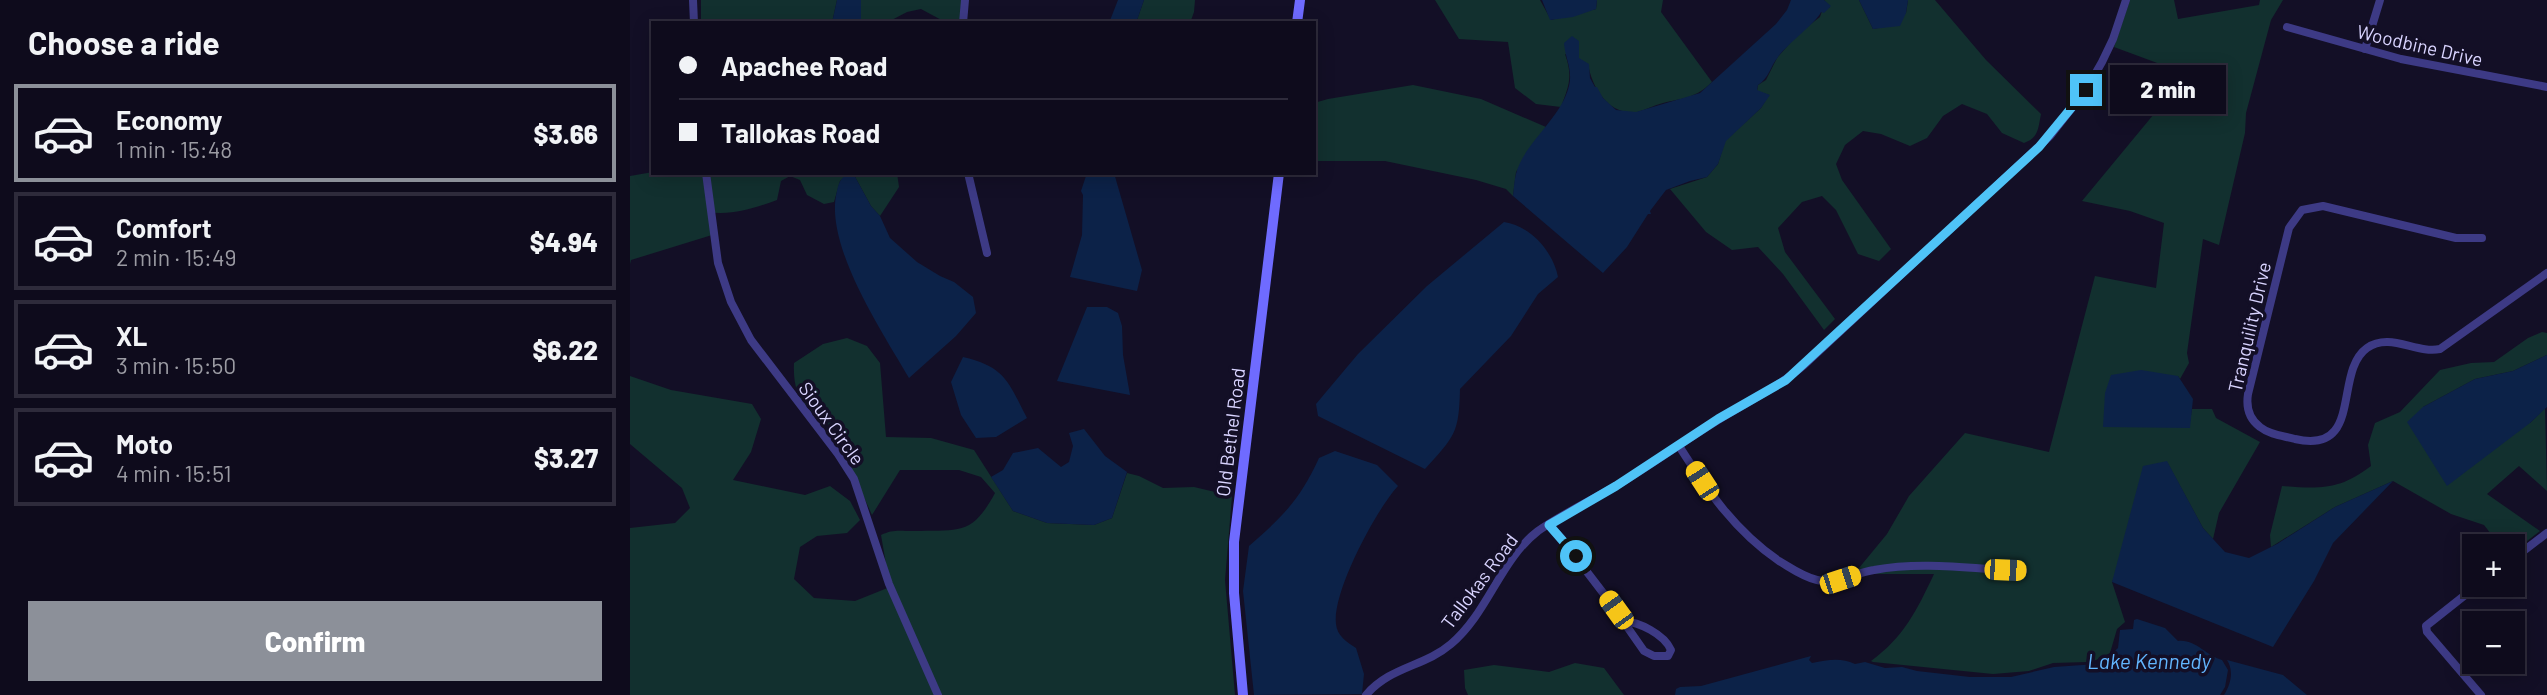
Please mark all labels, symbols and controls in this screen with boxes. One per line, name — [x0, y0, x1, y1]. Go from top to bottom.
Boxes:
street label: Woodbine Drive — [2355, 19, 2485, 71]
text: Choose a ride — [28, 23, 220, 61]
text: Apachee Road — [721, 50, 887, 81]
callout: 2 min — [2110, 66, 2226, 114]
route end — [2070, 74, 2102, 106]
text: 2 min — [2140, 75, 2196, 103]
icon: car — [32, 102, 95, 165]
text: Economy — [116, 104, 222, 135]
text: Tallokas Road — [721, 117, 880, 148]
text: $3.66 — [533, 118, 598, 149]
text: 1 min · 15:48 — [116, 135, 232, 163]
icon: car — [32, 210, 95, 273]
text: Comfort — [116, 212, 212, 243]
text: $4.94 — [530, 226, 598, 257]
text: 2 min · 15:49 — [116, 243, 237, 271]
street label: Tranquility Drive — [2223, 260, 2275, 394]
icon: car — [32, 318, 95, 381]
text: XL — [116, 320, 147, 351]
text: $6.22 — [532, 334, 598, 365]
text: 3 min · 15:50 — [116, 351, 236, 379]
street label: Old Bethel Road — [1211, 366, 1249, 498]
street label: Sioux Circle — [794, 377, 870, 469]
icon: car — [32, 426, 95, 489]
text: Moto — [116, 428, 173, 459]
text: $3.27 — [534, 442, 598, 473]
car — [1682, 458, 1723, 504]
text: 4 min · 15:51 — [116, 459, 231, 487]
street label: Tallokas Road — [1436, 529, 1522, 633]
map controls — [2462, 534, 2525, 674]
button: + — [2462, 534, 2525, 597]
route start — [1560, 540, 1592, 572]
car — [1984, 559, 2027, 581]
car — [1817, 564, 1864, 596]
car — [1596, 587, 1637, 633]
button: Confirm — [28, 601, 602, 681]
button: − — [2462, 611, 2525, 674]
water label: Lake Kennedy — [2087, 648, 2211, 673]

